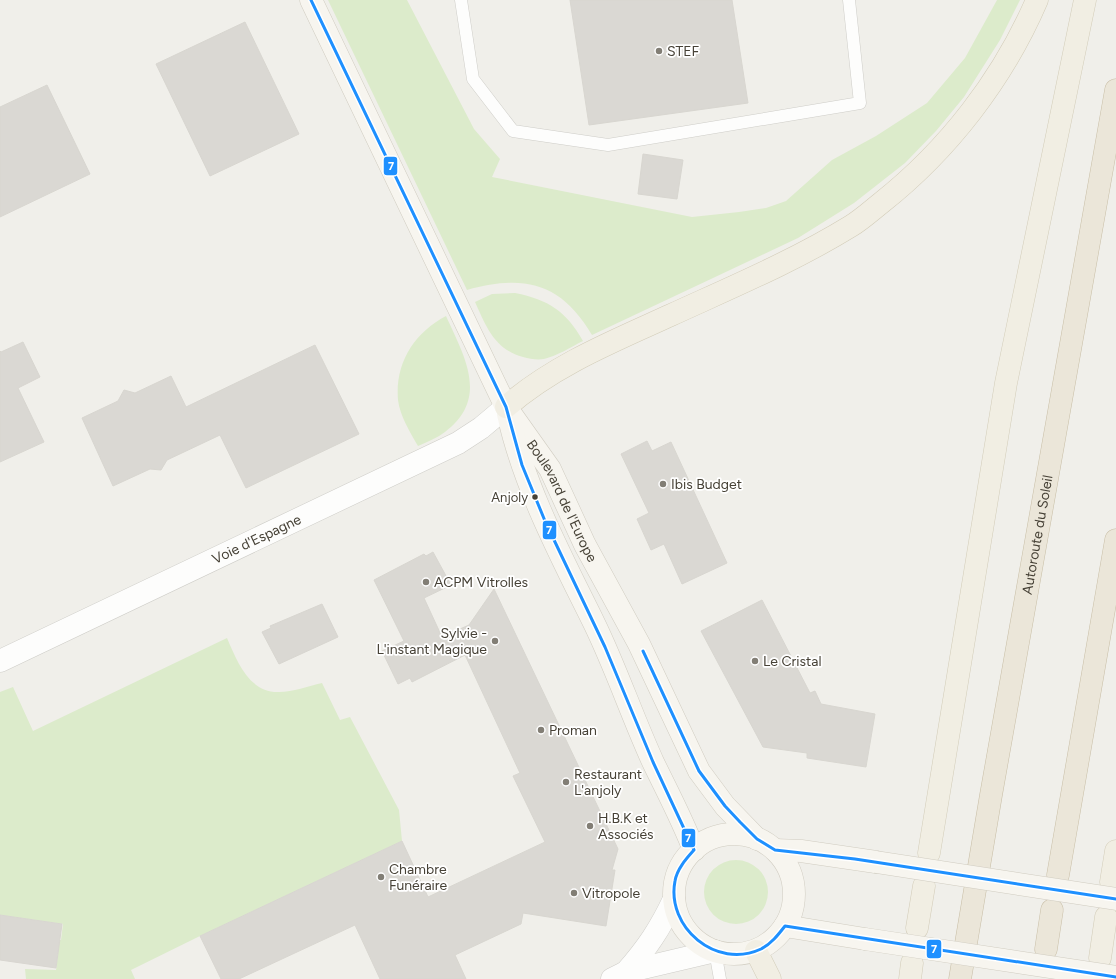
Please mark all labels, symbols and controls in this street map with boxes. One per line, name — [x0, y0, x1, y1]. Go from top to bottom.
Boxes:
place label: STEF — [667, 43, 700, 60]
marker: STEF — [654, 46, 664, 56]
line badge: 7 — [383, 156, 398, 176]
text: 7 — [388, 160, 394, 173]
street label: Boulevard de l'Europe — [523, 436, 601, 565]
street label: Autoroute du Soleil — [1018, 474, 1056, 596]
place label: Ibis Budget — [671, 476, 742, 493]
marker: Ibis Budget — [658, 479, 668, 489]
place label: Anjoly — [491, 490, 528, 505]
marker: Anjoly — [530, 492, 540, 502]
street label: Voie d'Espagne — [209, 510, 304, 567]
line badge: 7 — [542, 520, 557, 540]
text: 7 — [546, 524, 552, 537]
place label: ACPM Vitrolles — [434, 574, 528, 591]
marker: ACPM Vitrolles — [421, 577, 431, 587]
place label: Sylvie - L'instant Magique — [376, 625, 487, 658]
marker: Sylvie - L'instant Magique — [490, 636, 500, 646]
place label: Le Cristal — [763, 653, 821, 670]
marker: Le Cristal — [750, 656, 760, 666]
place label: Proman — [549, 722, 597, 739]
marker: Proman — [536, 725, 546, 735]
place label: Restaurant L'anjoly — [574, 766, 642, 799]
marker: Restaurant L'anjoly — [561, 777, 571, 787]
place label: H.B.K et Associés — [598, 810, 654, 843]
marker: H.B.K et Associés — [585, 821, 595, 831]
line badge: 7 — [681, 828, 696, 848]
text: 7 — [685, 832, 691, 845]
place label: Chambre Funéraire — [389, 861, 448, 894]
marker: Chambre Funéraire — [376, 872, 386, 882]
place label: Vitropole — [582, 885, 641, 902]
marker: Vitropole — [569, 888, 579, 898]
line badge: 7 — [926, 939, 942, 959]
text: 7 — [931, 943, 937, 956]

